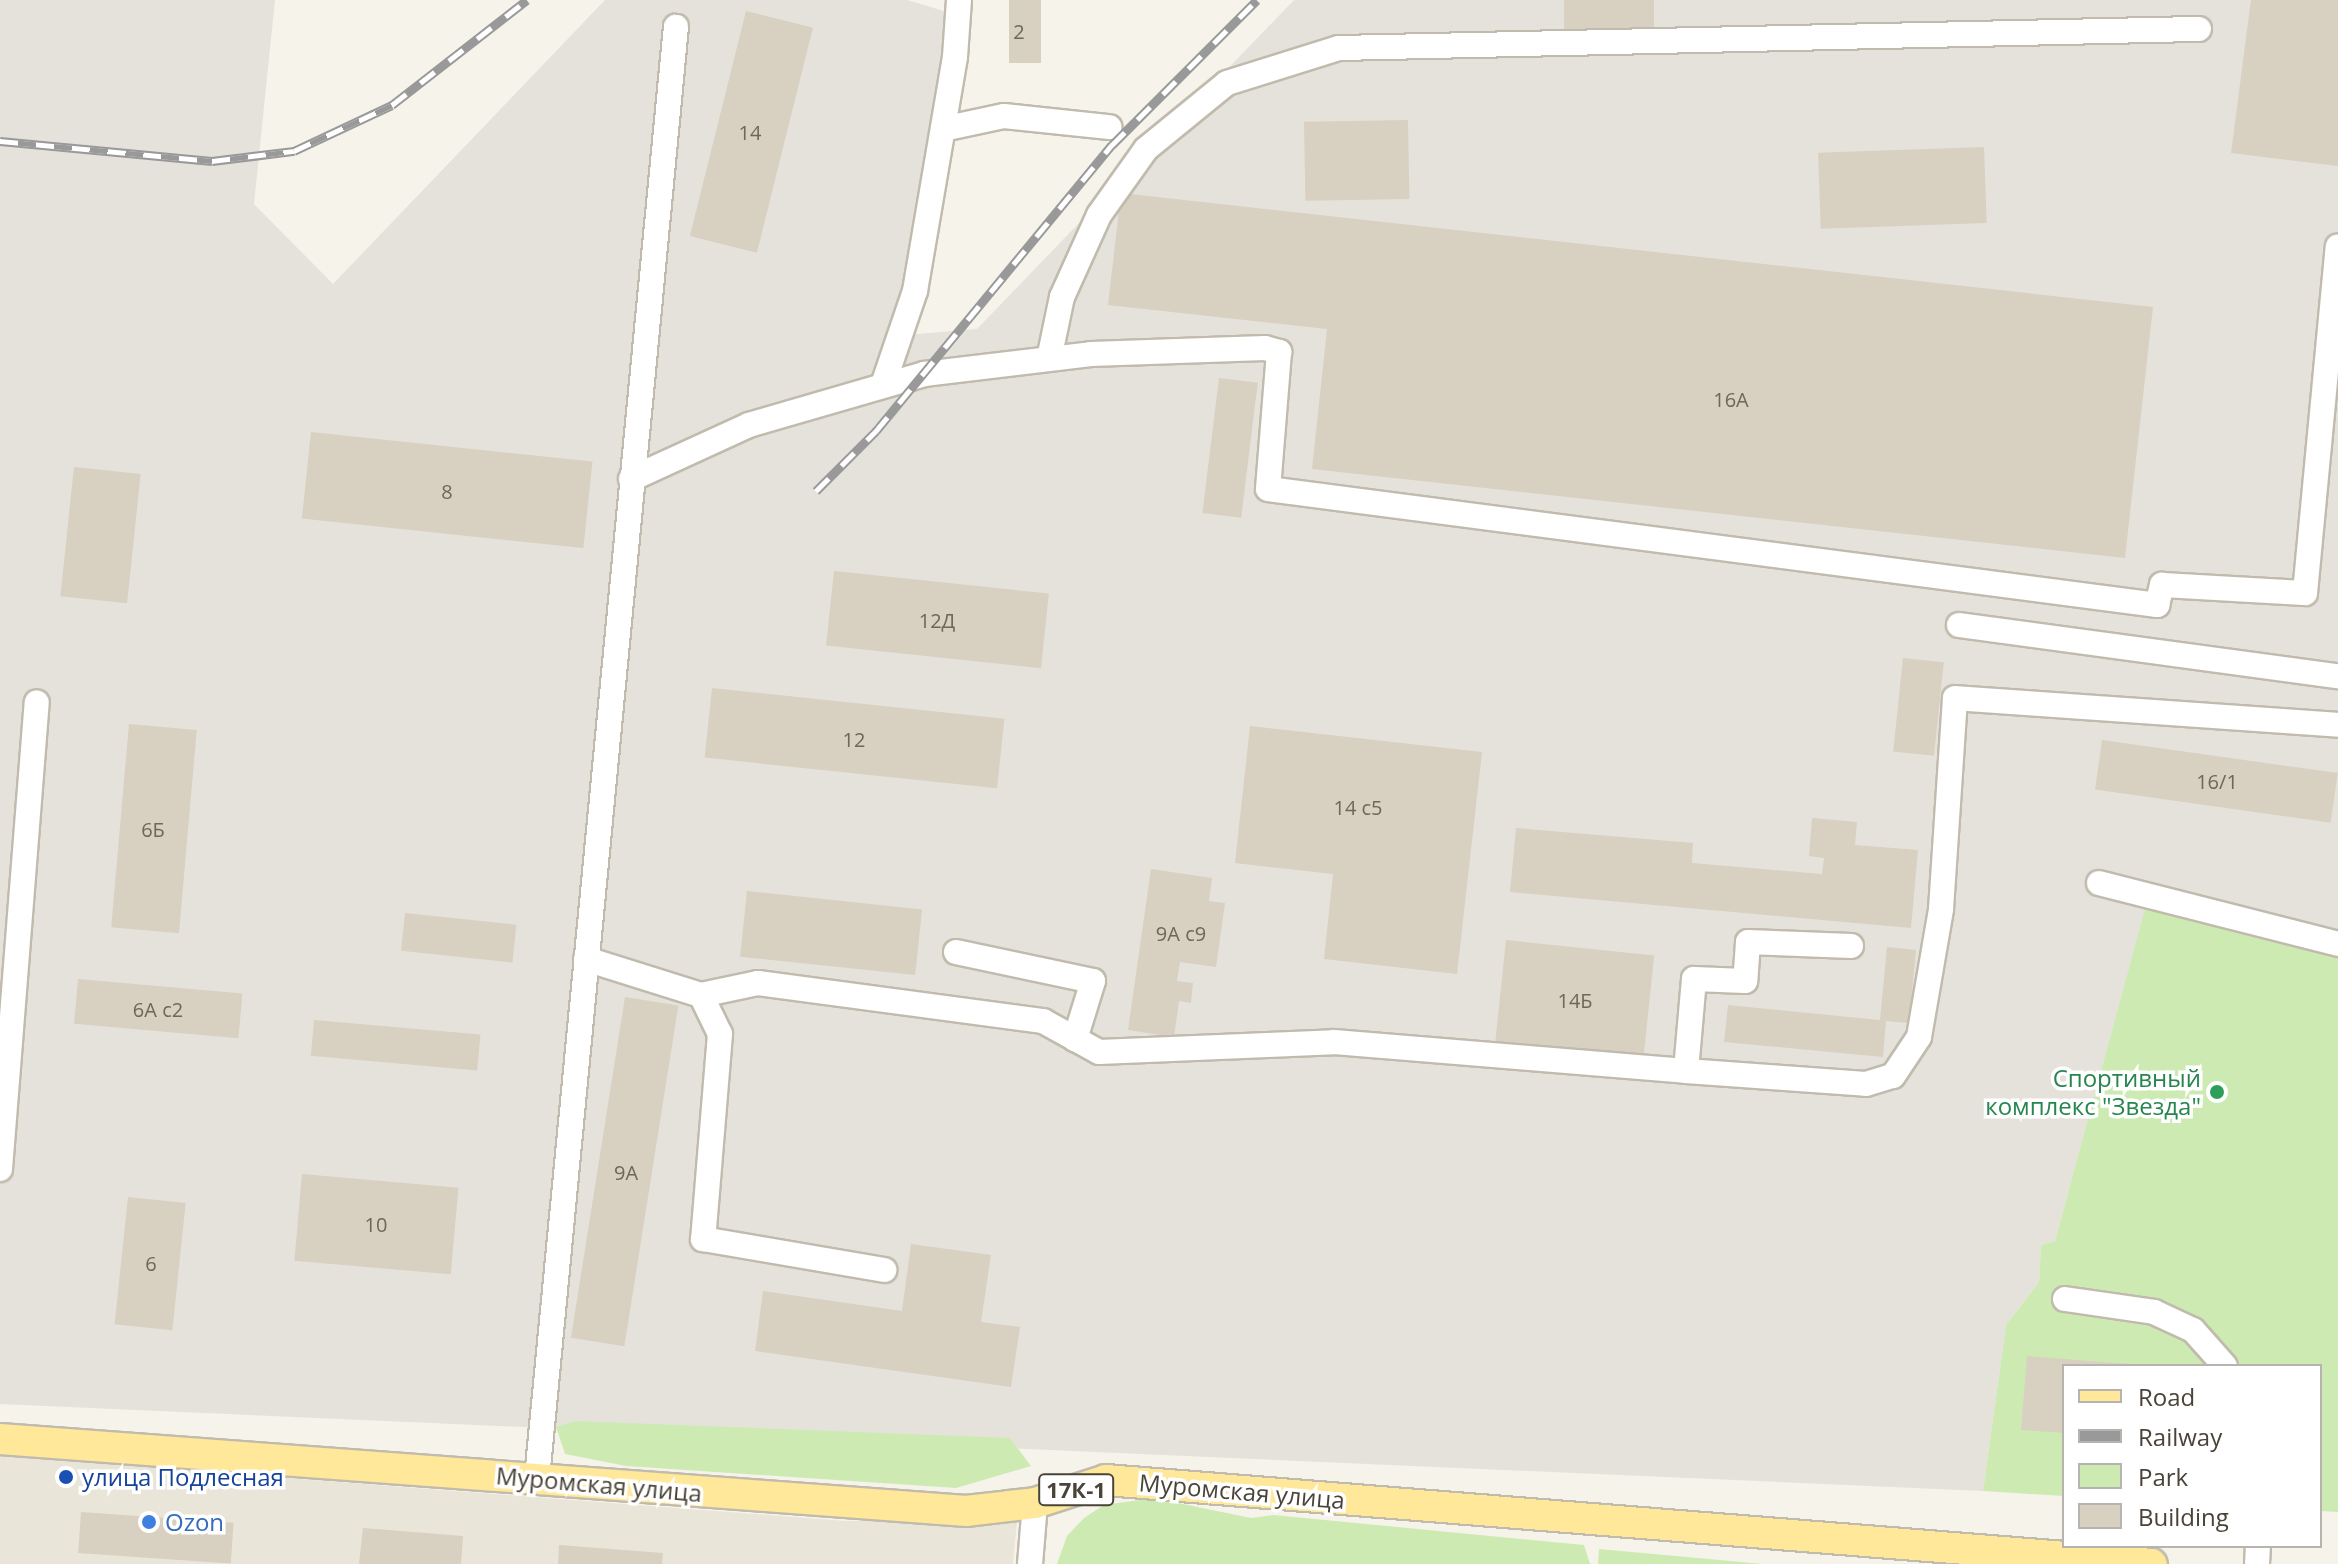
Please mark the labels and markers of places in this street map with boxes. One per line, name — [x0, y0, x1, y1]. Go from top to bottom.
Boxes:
place label: Спортивный комплекс "Звезда" — [1985, 1064, 2201, 1120]
marker: Спортивный комплекс "Звезда" — [2208, 1083, 2226, 1101]
place label: улица Подлесная — [82, 1463, 284, 1491]
marker: улица Подлесная — [57, 1468, 75, 1486]
place label: Ozon — [165, 1508, 224, 1536]
marker: Ozon — [140, 1513, 158, 1531]

